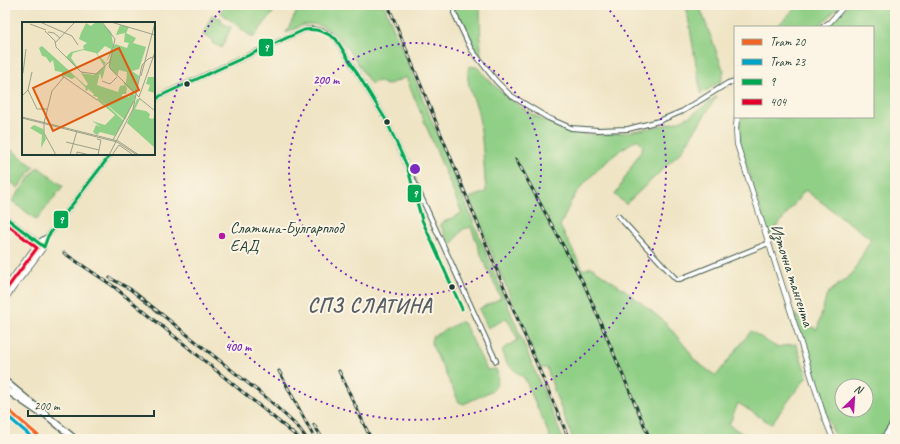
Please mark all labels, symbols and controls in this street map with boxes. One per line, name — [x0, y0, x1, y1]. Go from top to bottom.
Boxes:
inset map — [22, 22, 155, 155]
legend — [734, 26, 874, 118]
text: Tram 20 — [770, 34, 807, 50]
line badge: 9 — [258, 38, 274, 57]
text: 9 — [264, 40, 270, 54]
text: Tram 23 — [770, 54, 807, 70]
text: 200 m — [313, 72, 340, 88]
text: 9 — [770, 74, 777, 90]
unlabelled marker — [182, 79, 192, 89]
text: 404 — [770, 94, 788, 110]
unlabelled marker — [382, 117, 392, 127]
centre of rings — [408, 162, 422, 176]
line badge: 9 — [407, 184, 422, 203]
text: 9 — [413, 186, 419, 200]
line badge: 9 — [53, 210, 69, 229]
text: 9 — [59, 212, 65, 226]
place label: Слатина-Булгарплод ЕАД — [230, 218, 345, 256]
street label: Източна тангента — [766, 222, 818, 330]
marker: Слатина-Булгарплод ЕАД — [217, 231, 227, 241]
unlabelled marker — [447, 282, 457, 292]
district label: СПЗ СЛАТИНА — [308, 293, 433, 318]
text: 400 m — [225, 339, 252, 355]
north arrow — [834, 378, 874, 418]
text: N — [852, 381, 866, 398]
scale bar — [28, 392, 154, 418]
text: 200 m — [34, 398, 61, 414]

